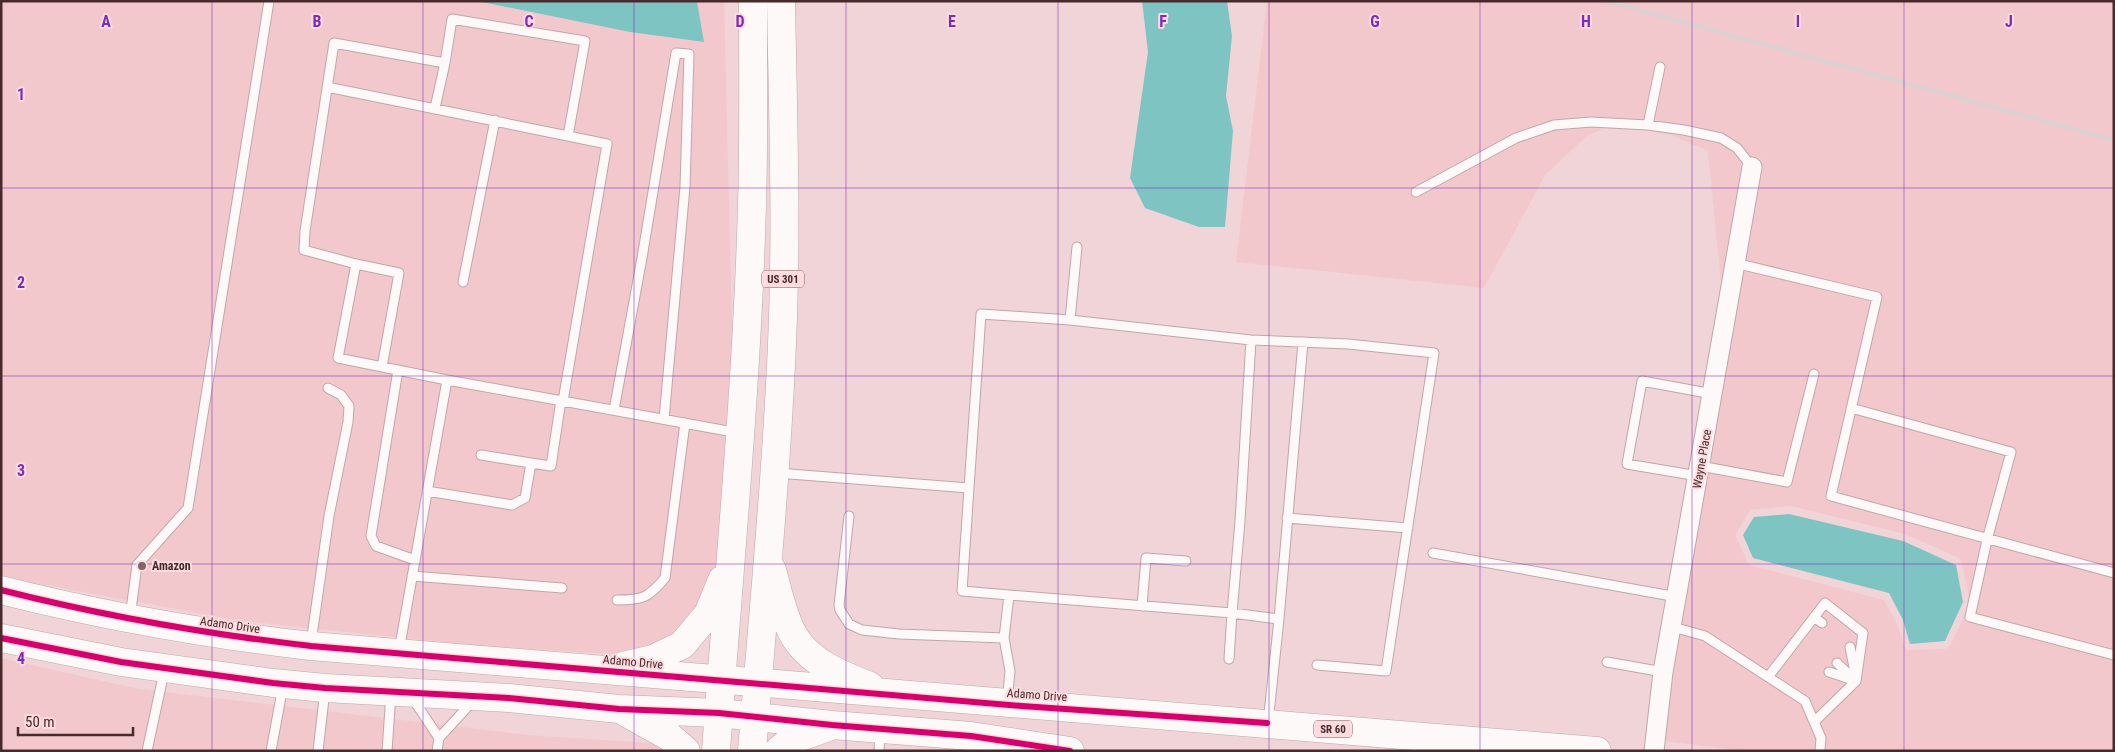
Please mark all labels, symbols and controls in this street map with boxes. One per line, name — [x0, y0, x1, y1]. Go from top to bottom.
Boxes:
text: A — [101, 12, 111, 31]
text: B — [313, 12, 322, 31]
text: C — [524, 12, 534, 31]
text: D — [735, 12, 745, 31]
text: E — [948, 12, 956, 31]
text: F — [1159, 12, 1167, 31]
text: G — [1370, 12, 1380, 31]
text: H — [1581, 12, 1591, 31]
text: I — [1796, 12, 1800, 31]
text: J — [2005, 12, 2013, 31]
text: 1 — [17, 85, 25, 104]
road number: US 301 — [762, 270, 804, 288]
text: 2 — [17, 273, 25, 292]
street label: Wayne Place — [1690, 428, 1714, 490]
text: 3 — [17, 461, 25, 480]
place label: Amazon — [152, 559, 191, 573]
marker: Amazon — [136, 560, 148, 572]
street label: Adamo Drive — [199, 614, 261, 636]
text: 4 — [17, 649, 25, 668]
street label: Adamo Drive — [602, 652, 664, 672]
street label: Adamo Drive — [1006, 686, 1068, 704]
scale bar — [18, 704, 132, 736]
text: 50 m — [25, 713, 55, 731]
road number: SR 60 — [1314, 721, 1352, 738]

